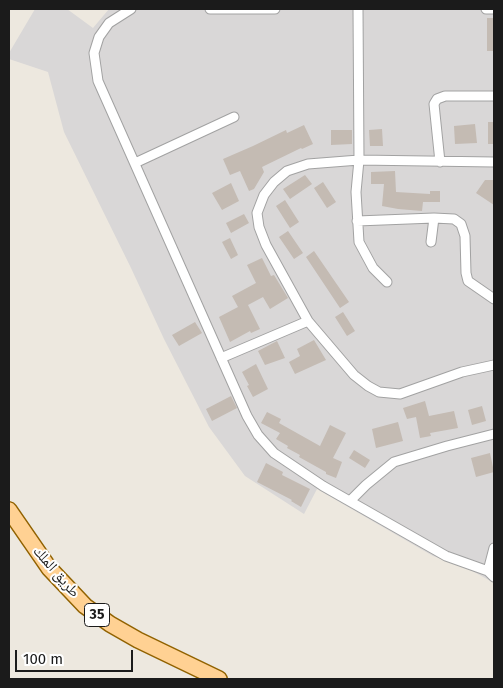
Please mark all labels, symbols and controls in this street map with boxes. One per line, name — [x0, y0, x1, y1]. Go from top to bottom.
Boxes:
street label: طريق الملك — [29, 543, 83, 601]
road number: 35 — [84, 604, 110, 626]
scale bar — [18, 640, 135, 672]
text: 100 m — [23, 650, 63, 668]

